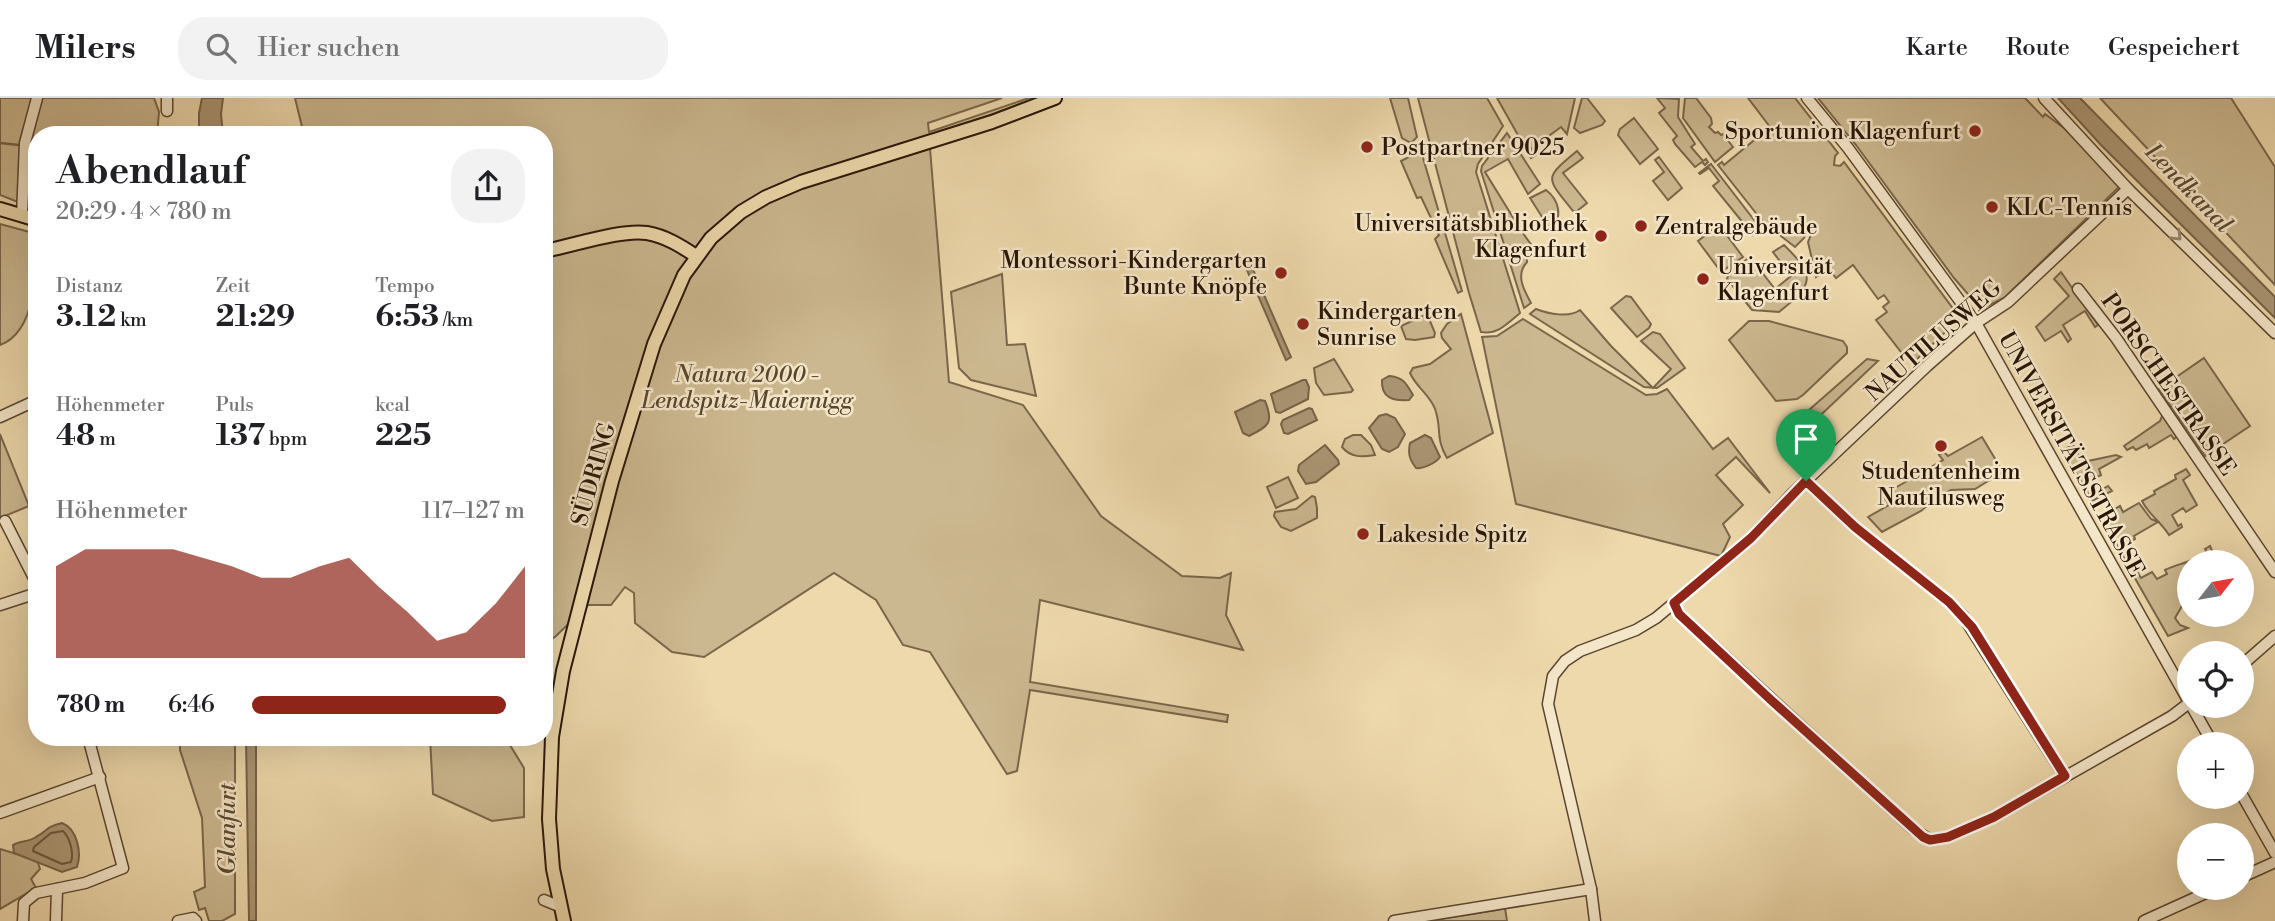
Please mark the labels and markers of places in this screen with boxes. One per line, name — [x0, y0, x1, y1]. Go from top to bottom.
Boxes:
place label: Sportunion Klagenfurt — [1725, 118, 1961, 146]
marker: Sportunion Klagenfurt — [1967, 123, 1983, 139]
place label: Postpartner 9025 — [1381, 134, 1565, 162]
marker: Postpartner 9025 — [1359, 139, 1375, 155]
place label: KLC-Tennis — [2006, 194, 2132, 222]
marker: KLC-Tennis — [1984, 199, 2000, 215]
place label: Universitätsbibliothek Klagenfurt — [1354, 210, 1588, 264]
place label: Zentralgebäude — [1655, 213, 1818, 241]
marker: Zentralgebäude — [1633, 218, 1649, 234]
marker: Universitätsbibliothek Klagenfurt — [1593, 228, 1609, 244]
place label: Montessori-Kindergarten Bunte Knöpfe — [1000, 247, 1267, 301]
place label: Universität Klagenfurt — [1717, 253, 1833, 307]
marker: Montessori-Kindergarten Bunte Knöpfe — [1273, 265, 1289, 281]
marker: Universität Klagenfurt — [1695, 271, 1711, 287]
place label: Kindergarten Sunrise — [1317, 298, 1457, 352]
marker: Kindergarten Sunrise — [1295, 316, 1311, 332]
pin — [1776, 409, 1836, 481]
marker: Studentenheim Nautilusweg — [1933, 438, 1949, 454]
place label: Studentenheim Nautilusweg — [1861, 458, 2021, 512]
place label: Lakeside Spitz — [1377, 521, 1527, 549]
marker: Lakeside Spitz — [1355, 526, 1371, 542]

